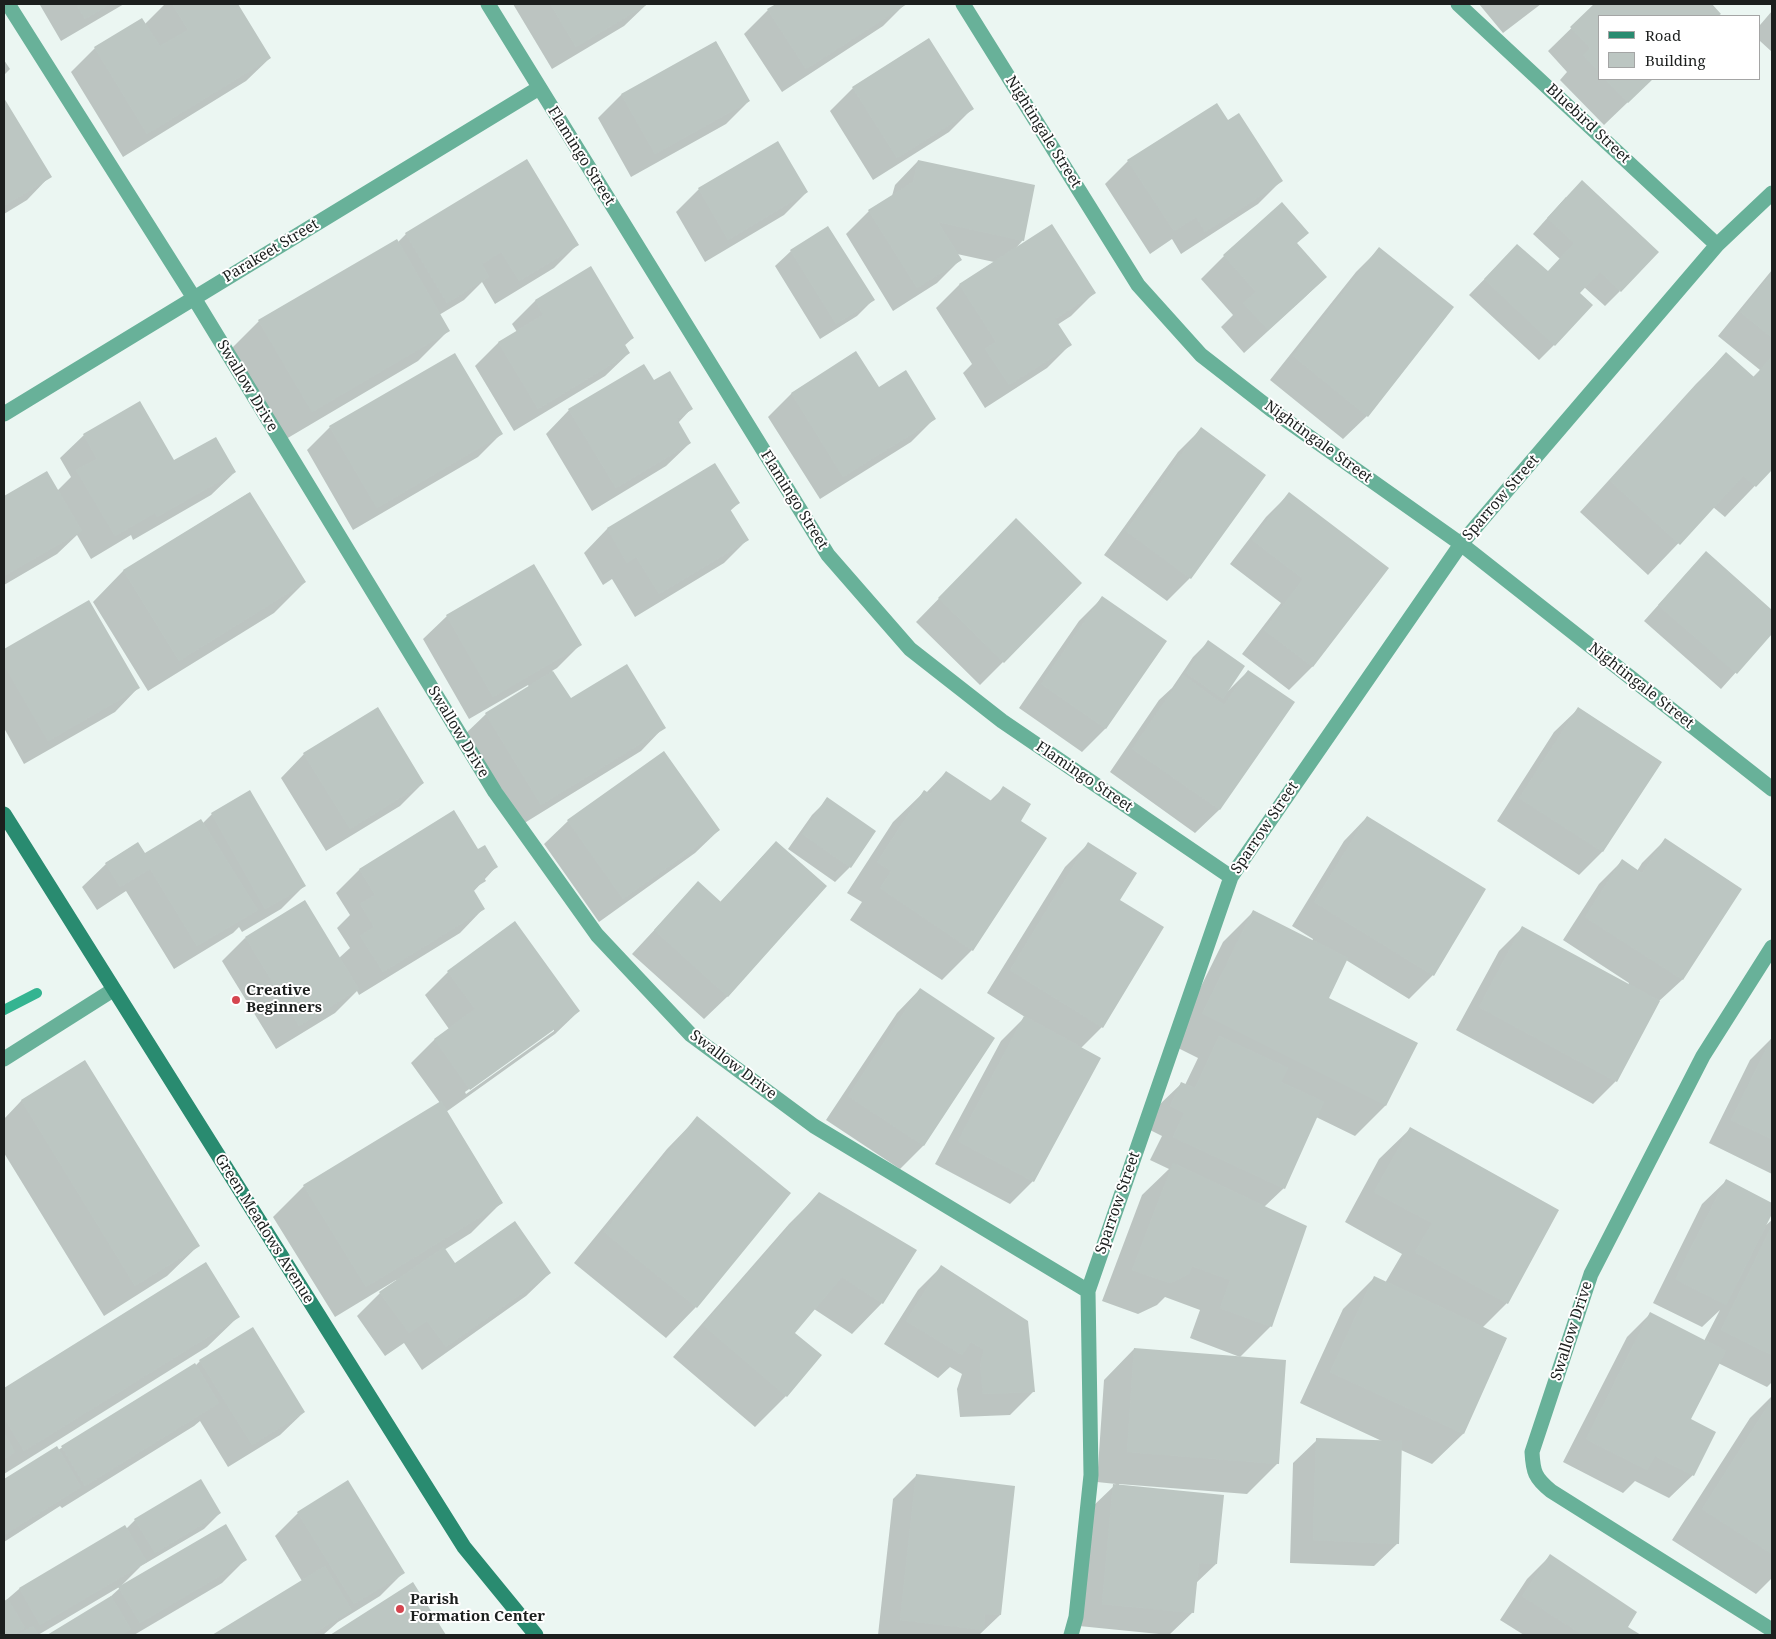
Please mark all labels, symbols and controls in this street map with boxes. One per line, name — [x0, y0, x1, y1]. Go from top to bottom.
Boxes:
legend — [1598, 15, 1761, 80]
text: Road — [1645, 25, 1681, 45]
text: Building — [1645, 50, 1706, 70]
street label: Nightingale Street — [1001, 73, 1085, 191]
street label: Bluebird Street — [1542, 81, 1634, 167]
street label: Flamingo Street — [543, 103, 619, 209]
street label: Parakeet Street — [220, 215, 322, 287]
street label: Swallow Drive — [213, 337, 281, 435]
street label: Nightingale Street — [1261, 397, 1375, 487]
street label: Flamingo Street — [756, 447, 832, 553]
street label: Sparrow Street — [1459, 452, 1543, 544]
street label: Nightingale Street — [1585, 639, 1697, 733]
street label: Swallow Drive — [424, 683, 492, 781]
street label: Flamingo Street — [1032, 738, 1136, 816]
street label: Sparrow Street — [1228, 779, 1302, 877]
place label: Creative Beginners — [246, 982, 322, 1017]
marker: Creative Beginners — [230, 994, 242, 1006]
street label: Swallow Drive — [686, 1027, 780, 1103]
street label: Sparrow Street — [1092, 1149, 1144, 1257]
street label: Green Meadows Avenue — [211, 1151, 317, 1307]
street label: Swallow Drive — [1547, 1279, 1597, 1383]
place label: Parish Formation Center — [410, 1591, 545, 1626]
marker: Parish Formation Center — [394, 1603, 406, 1615]

